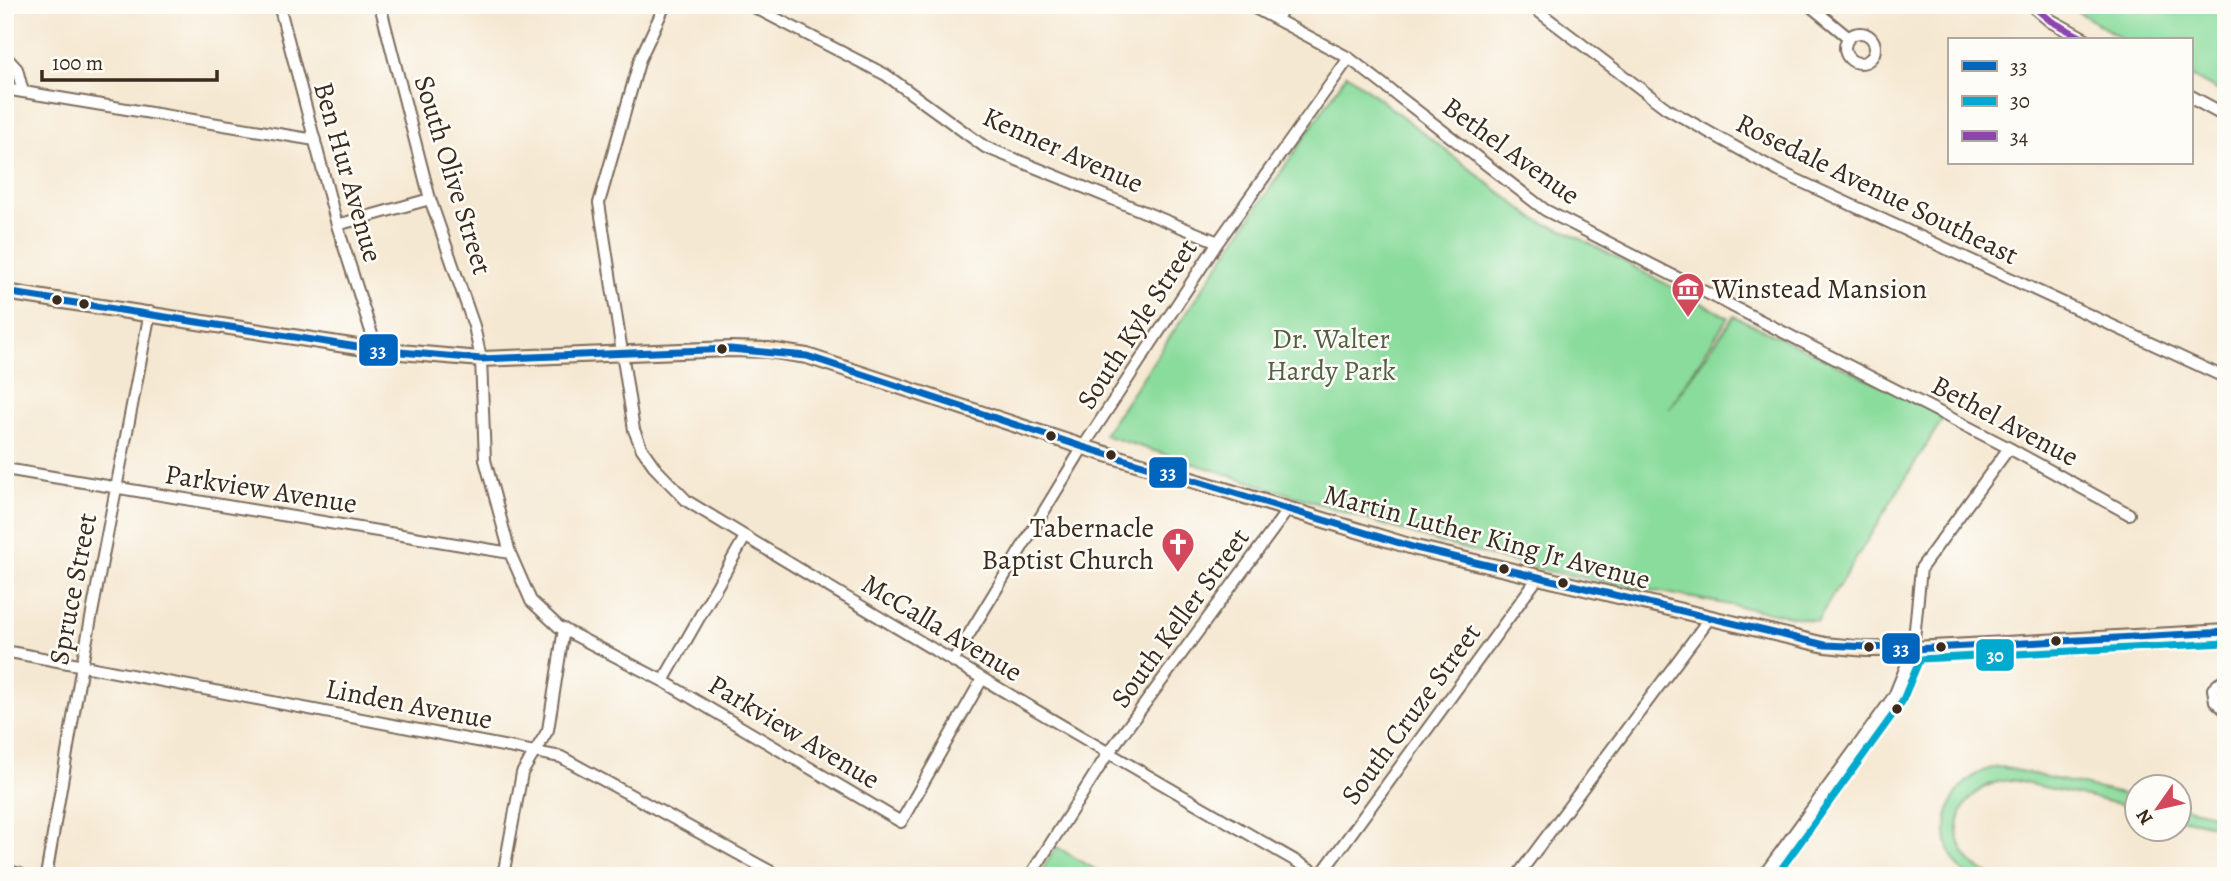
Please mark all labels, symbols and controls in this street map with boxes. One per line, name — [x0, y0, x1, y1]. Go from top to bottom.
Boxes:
scale bar — [42, 38, 217, 82]
legend — [1948, 38, 2192, 164]
text: 100 m — [52, 49, 103, 77]
text: 33 — [2010, 53, 2027, 81]
street label: South Olive Street — [405, 71, 501, 279]
street label: Ben Hur Avenue — [304, 77, 392, 267]
text: 30 — [2010, 87, 2030, 115]
street label: Bethel Avenue — [1435, 88, 1587, 214]
street label: Kenner Avenue — [977, 98, 1149, 202]
street label: Rosedale Avenue Southeast — [1730, 104, 2024, 274]
text: 34 — [2010, 123, 2028, 151]
street label: South Kyle Street — [1068, 231, 1206, 417]
museum icon: Winstead Mansion — [1669, 270, 1707, 319]
place label: Winstead Mansion — [1711, 270, 1927, 308]
unlabelled marker — [50, 293, 64, 307]
unlabelled marker — [77, 297, 91, 311]
park label: Dr. Walter Hardy Park — [1266, 320, 1396, 390]
line badge: 33 — [358, 333, 399, 367]
text: 33 — [370, 338, 386, 364]
unlabelled marker — [715, 342, 729, 356]
street label: Bethel Avenue — [1925, 366, 2085, 476]
unlabelled marker — [1044, 429, 1058, 443]
unlabelled marker — [1104, 448, 1118, 462]
street label: Parkview Avenue — [162, 455, 360, 523]
line badge: 33 — [1148, 456, 1188, 489]
text: 33 — [1160, 460, 1176, 486]
street label: Martin Luther King Jr Avenue — [1320, 475, 1654, 599]
place label: Tabernacle Baptist Church — [981, 509, 1154, 579]
street label: Spruce Street — [40, 510, 106, 668]
street label: South Keller Street — [1102, 520, 1258, 716]
church icon: Tabernacle Baptist Church — [1159, 525, 1197, 574]
unlabelled marker — [1497, 562, 1511, 576]
street label: McCalla Avenue — [855, 565, 1029, 691]
unlabelled marker — [1556, 576, 1570, 590]
street label: South Cruze Street — [1332, 616, 1490, 812]
line badge: 33 — [1881, 632, 1921, 665]
unlabelled marker — [2049, 634, 2063, 648]
text: 33 — [1893, 636, 1909, 662]
line badge: 30 — [1975, 638, 2015, 672]
unlabelled marker — [1862, 640, 1876, 654]
unlabelled marker — [1934, 640, 1948, 654]
text: 30 — [1986, 643, 2004, 669]
street label: Parkview Avenue — [701, 666, 887, 798]
street label: Linden Avenue — [322, 669, 496, 739]
unlabelled marker — [1890, 702, 1904, 716]
north arrow — [2122, 772, 2192, 842]
text: N — [2130, 804, 2159, 830]

